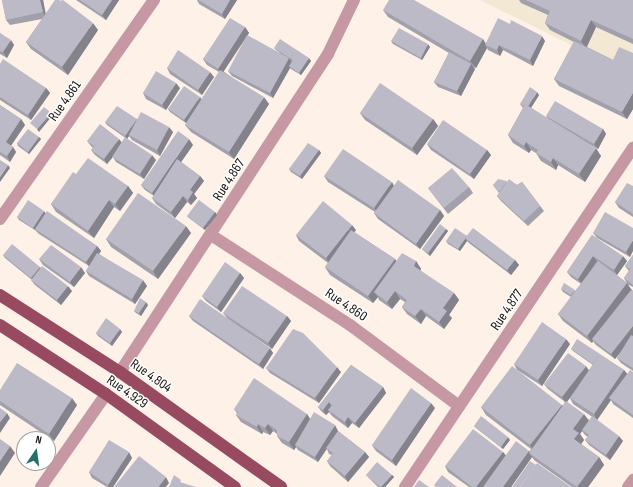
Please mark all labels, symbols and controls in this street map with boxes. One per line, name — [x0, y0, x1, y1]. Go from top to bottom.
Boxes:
street label: Rue 4.861 — [45, 77, 85, 125]
street label: Rue 4.867 — [209, 156, 249, 204]
street label: Rue 4.860 — [322, 285, 370, 325]
street label: Rue 4.877 — [487, 286, 527, 334]
street label: Rue 4.804 — [127, 356, 175, 396]
street label: Rue 4.929 — [103, 372, 151, 412]
north arrow — [16, 431, 56, 471]
text: N — [34, 433, 43, 447]

